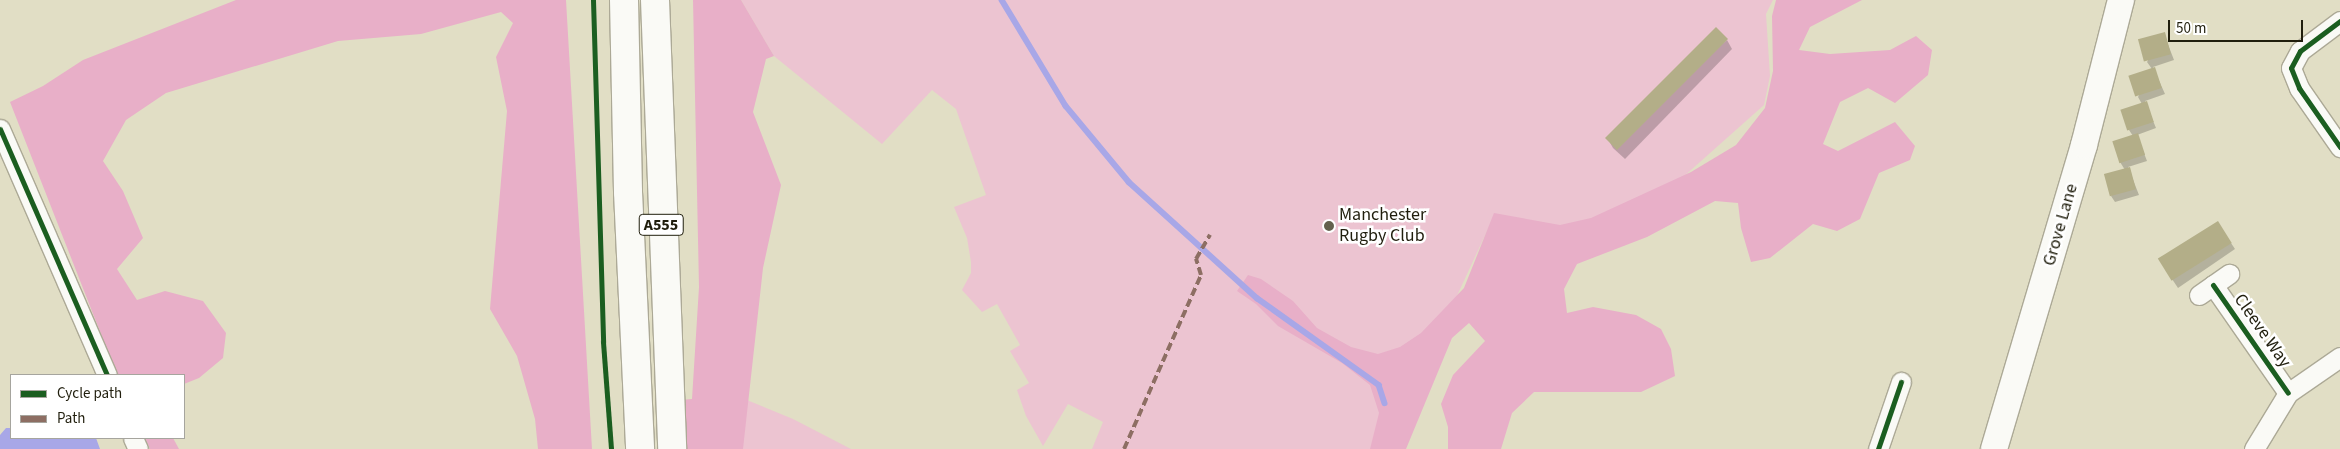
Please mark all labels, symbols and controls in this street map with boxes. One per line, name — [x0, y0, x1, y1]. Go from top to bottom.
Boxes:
scale bar — [2170, 10, 2305, 42]
text: 50 m — [2176, 18, 2206, 39]
street label: Grove Lane — [2039, 181, 2083, 269]
place label: Manchester Rugby Club — [1339, 205, 1426, 248]
road number: A555 — [638, 212, 684, 238]
marker: Manchester Rugby Club — [1323, 220, 1335, 232]
street label: Cleeve Way — [2229, 290, 2295, 372]
legend — [10, 374, 185, 439]
text: Cycle path — [57, 383, 122, 404]
text: Path — [57, 408, 85, 429]

